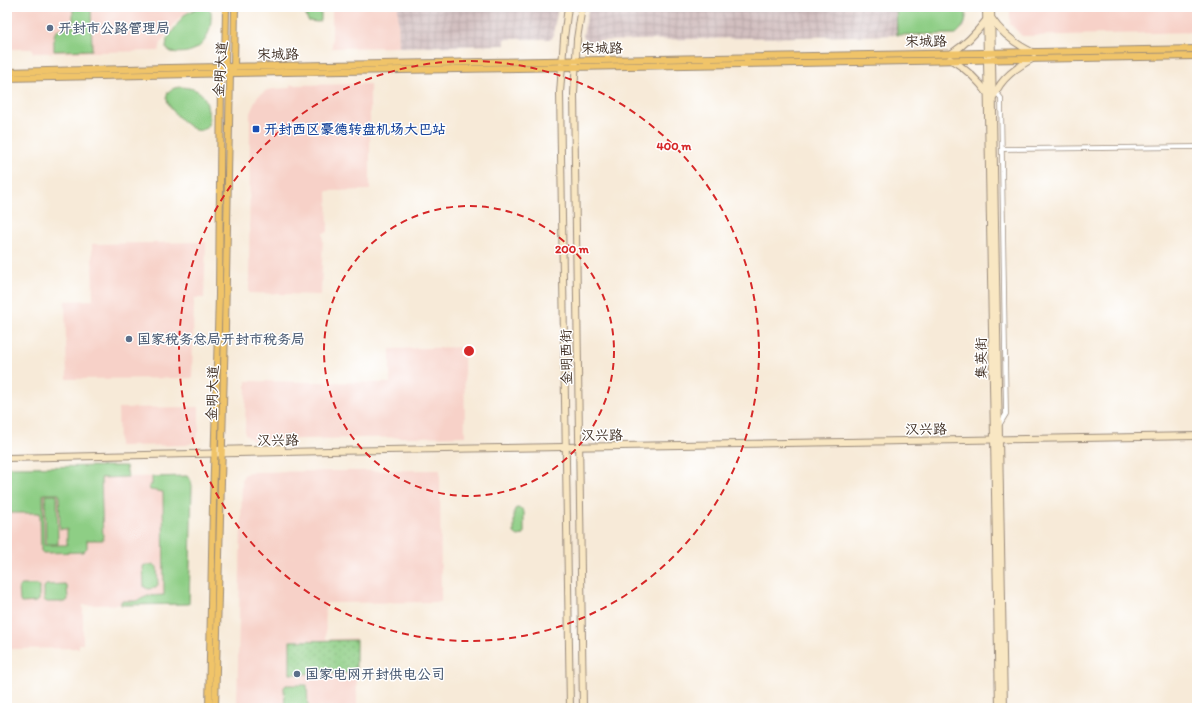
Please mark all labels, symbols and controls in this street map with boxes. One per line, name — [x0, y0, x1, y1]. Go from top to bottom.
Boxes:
place label: 开封市公路管理局 — [58, 20, 170, 37]
marker: 开封市公路管理局 — [45, 23, 55, 33]
street label: 宋城路 — [905, 33, 947, 50]
street label: 宋城路 — [581, 40, 623, 57]
street label: 金明大道 — [210, 41, 231, 98]
street label: 宋城路 — [257, 46, 299, 63]
place label: 开封西区豪德转盘机场大巴站 — [264, 121, 446, 138]
marker: 开封西区豪德转盘机场大巴站 — [251, 124, 261, 134]
text: 400 m — [657, 139, 692, 153]
text: 200 m — [555, 242, 590, 256]
street label: 金明西街 — [558, 329, 575, 385]
place label: 国家税务总局开封市税务局 — [137, 331, 305, 348]
marker: 国家税务总局开封市税务局 — [124, 334, 134, 344]
street label: 集英街 — [973, 337, 990, 379]
centre of rings — [462, 344, 476, 358]
street label: 金明大道 — [203, 365, 222, 421]
street label: 汉兴路 — [905, 421, 947, 438]
street label: 汉兴路 — [581, 427, 623, 444]
street label: 汉兴路 — [257, 432, 299, 449]
place label: 国家电网开封供电公司 — [305, 666, 445, 683]
marker: 国家电网开封供电公司 — [292, 669, 302, 679]

